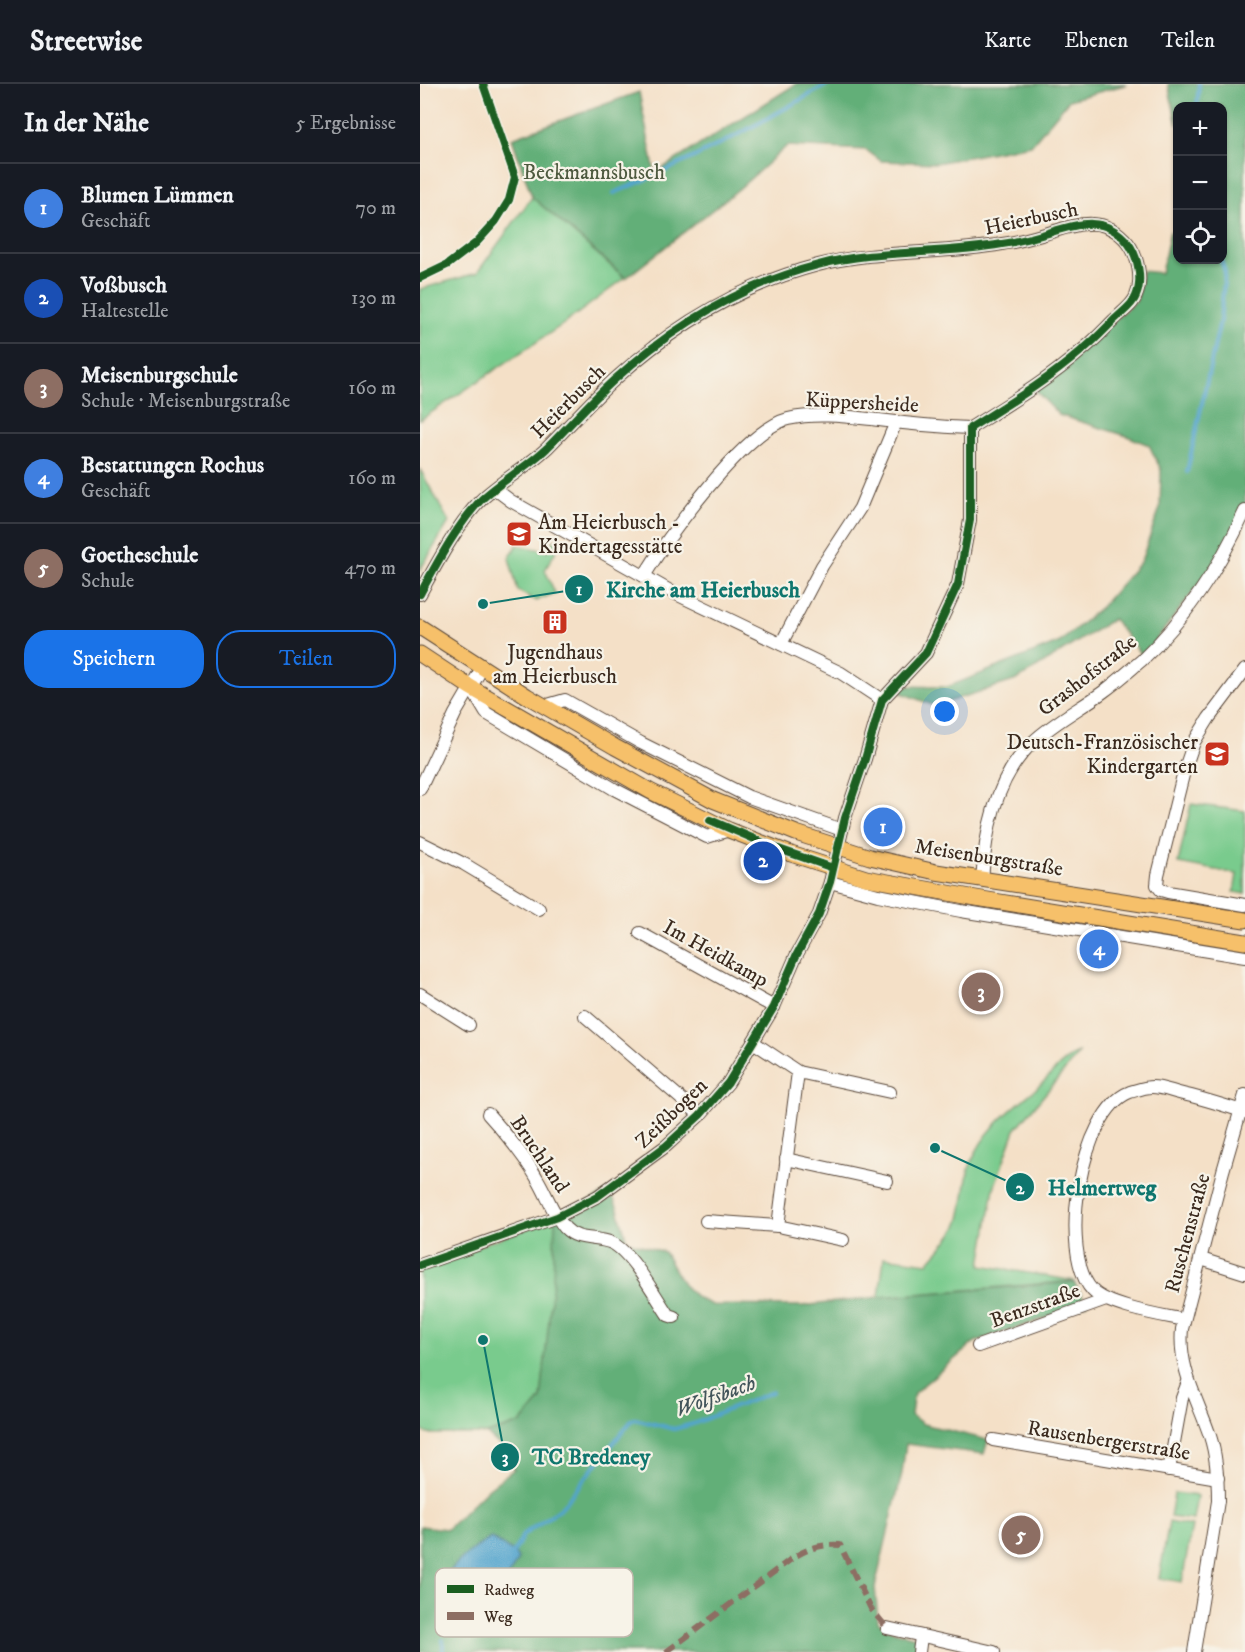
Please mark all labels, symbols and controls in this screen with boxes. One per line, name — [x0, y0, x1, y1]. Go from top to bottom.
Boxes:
text: Streetwise — [30, 24, 142, 59]
text: Karte — [984, 28, 1031, 54]
text: Ebenen — [1064, 28, 1128, 54]
text: Teilen — [1161, 28, 1215, 54]
map controls — [1173, 102, 1227, 264]
button: + — [1173, 102, 1227, 156]
text: In der Nähe — [24, 107, 149, 140]
text: 5 Ergebnisse — [296, 111, 396, 136]
button: − — [1173, 156, 1227, 210]
park label: Beckmannsbusch — [523, 160, 665, 186]
text: Blumen Lümmen — [81, 182, 234, 209]
text: 1 — [40, 196, 47, 221]
text: 70 m — [355, 196, 396, 221]
street label: Heierbusch — [982, 196, 1080, 242]
text: Geschäft — [81, 209, 150, 234]
button: locate — [1173, 210, 1227, 264]
text: Voßbusch — [81, 272, 167, 299]
text: 2 — [39, 286, 48, 311]
text: 130 m — [351, 286, 396, 311]
text: Haltestelle — [81, 299, 169, 324]
street label: Heierbusch — [526, 359, 611, 444]
text: Meisenburgschule — [81, 362, 238, 389]
text: 3 — [40, 376, 47, 401]
text: 160 m — [348, 376, 396, 401]
street label: Küppersheide — [805, 387, 920, 419]
text: Schule · Meisenburgstraße — [81, 389, 290, 414]
text: Bestattungen Rochus — [81, 452, 264, 479]
text: 4 — [38, 466, 49, 491]
text: 160 m — [348, 466, 396, 491]
text: Geschäft — [81, 479, 150, 504]
place label: Am Heierbusch - Kindertagesstätte — [538, 510, 683, 560]
school or university icon: Am Heierbusch - Kindertagesstätte — [504, 519, 534, 549]
text: Goetheschule — [81, 542, 198, 569]
text: 5 — [39, 556, 48, 581]
text: 470 m — [345, 556, 396, 581]
text: Schule — [81, 569, 134, 594]
callout: Kirche am Heierbusch — [564, 569, 812, 609]
text: Kirche am Heierbusch — [606, 577, 801, 604]
text: 1 — [576, 579, 583, 601]
building icon: Jugendhaus am Heierbusch — [540, 607, 570, 637]
street label: Grashofstraße — [1033, 629, 1142, 722]
button: Speichern — [24, 630, 204, 688]
button: Teilen — [216, 630, 396, 688]
place label: Jugendhaus am Heierbusch — [493, 640, 617, 690]
your location — [930, 697, 959, 726]
place label: Deutsch-Französischer Kindergarten — [1006, 730, 1198, 780]
school or university icon: Deutsch-Französischer Kindergarten — [1202, 739, 1232, 769]
pin: 1 — [864, 804, 902, 850]
street label: Meisenburgstraße — [913, 833, 1065, 883]
pin: 2 — [744, 838, 782, 884]
street label: Im Heidkamp — [658, 914, 773, 993]
pin: 4 — [1080, 926, 1118, 972]
pin: 3 — [962, 970, 1000, 1014]
street label: Zeißbogen — [630, 1073, 713, 1154]
street label: Bruchland — [504, 1111, 575, 1199]
callout: Helmertweg — [1005, 1167, 1168, 1207]
street label: Ruschenstraße — [1160, 1170, 1216, 1296]
text: Helmertweg — [1048, 1175, 1158, 1202]
text: 2 — [1016, 1178, 1026, 1200]
street label: Benzstraße — [987, 1278, 1084, 1334]
water label: Wolfsbach — [672, 1369, 759, 1423]
street label: Rausenbergerstraße — [1025, 1415, 1192, 1467]
callout: TC Bredeney — [490, 1437, 662, 1477]
text: TC Bredeney — [531, 1444, 651, 1471]
text: 3 — [502, 1447, 509, 1469]
pin: 5 — [1002, 1512, 1040, 1558]
legend — [435, 1568, 633, 1637]
text: Radweg — [484, 1580, 534, 1600]
text: Weg — [483, 1607, 513, 1627]

